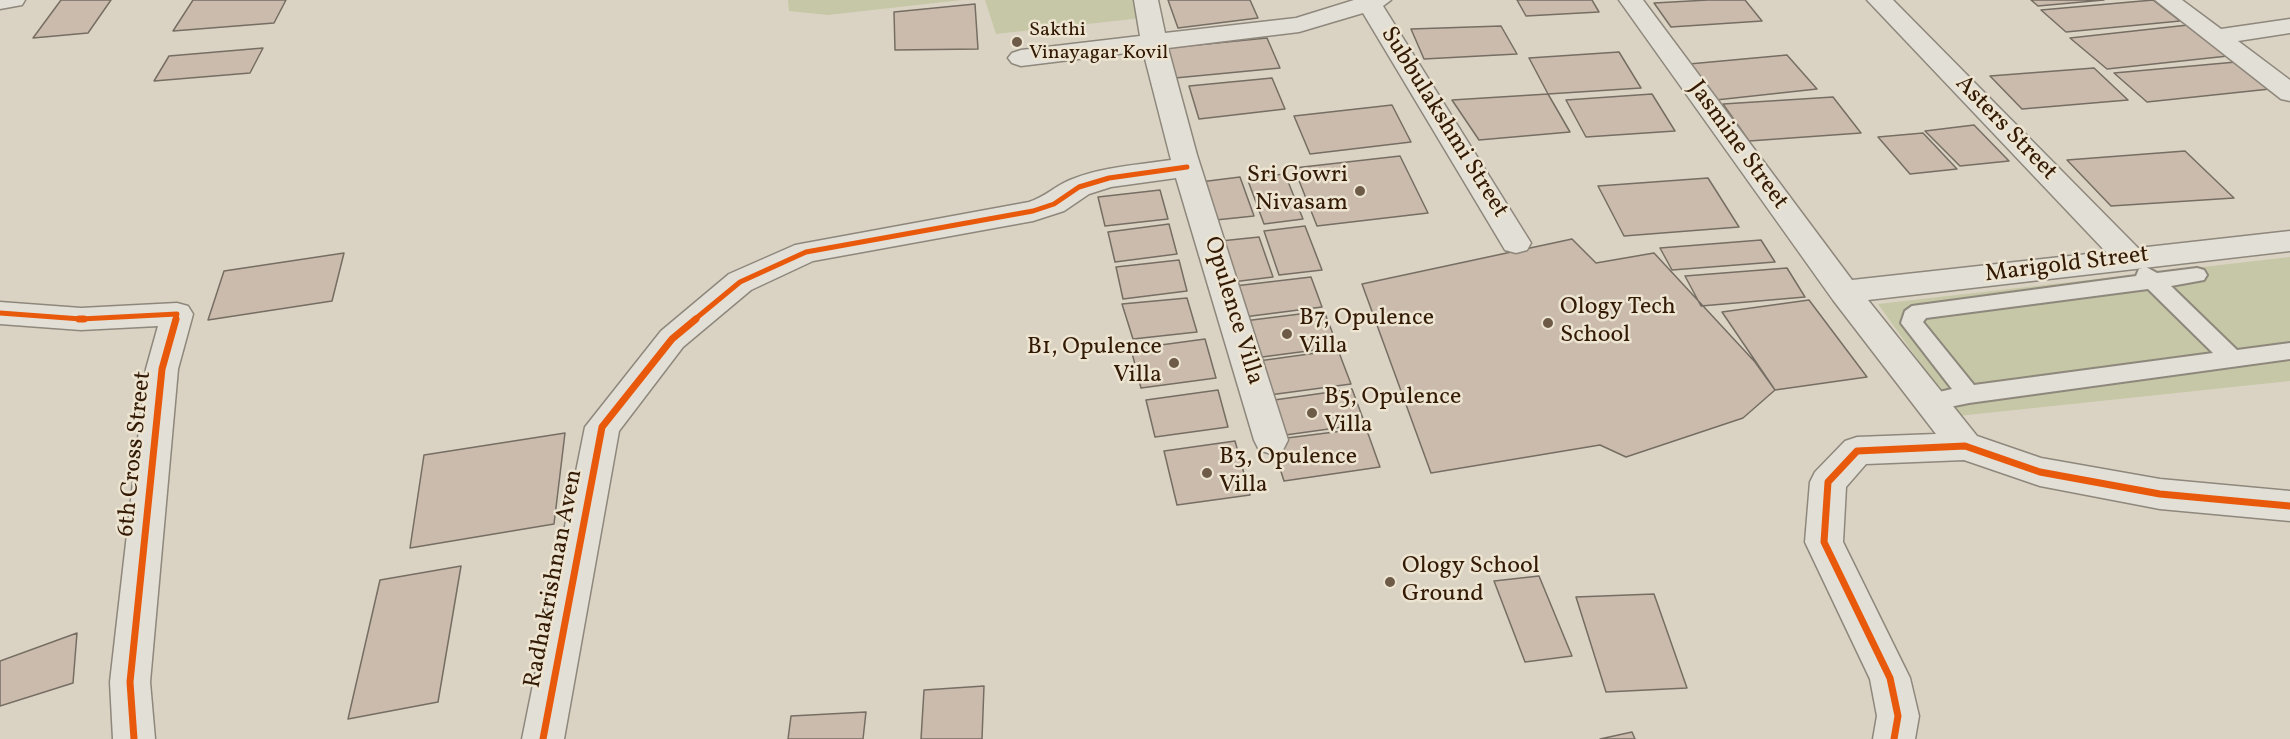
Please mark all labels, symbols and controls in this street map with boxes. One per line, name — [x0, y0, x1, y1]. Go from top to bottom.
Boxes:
place label: Sakthi Vinayagar Kovil — [1029, 19, 1168, 66]
street label: Subbulakshmi Street — [1373, 22, 1513, 224]
marker: Sakthi Vinayagar Kovil — [1010, 35, 1024, 49]
street label: Asters Street — [1948, 71, 2062, 187]
street label: Jasmine Street — [1681, 76, 1793, 216]
place label: Sri Gowri Nivasam — [1247, 163, 1348, 219]
marker: Sri Gowri Nivasam — [1353, 184, 1367, 198]
street label: Opulence Villa — [1196, 233, 1268, 389]
street label: Marigold Street — [1983, 242, 2151, 290]
place label: Ology Tech School — [1560, 295, 1676, 351]
place label: B7, Opulence Villa — [1299, 306, 1434, 362]
marker: Ology Tech School — [1541, 316, 1555, 330]
marker: B7, Opulence Villa — [1280, 327, 1294, 341]
place label: B1, Opulence Villa — [1027, 335, 1162, 391]
marker: B1, Opulence Villa — [1167, 356, 1181, 370]
street label: 6th Cross Street — [113, 370, 159, 538]
place label: B5, Opulence Villa — [1324, 385, 1461, 441]
marker: B5, Opulence Villa — [1305, 406, 1319, 420]
place label: B3, Opulence Villa — [1219, 445, 1357, 501]
marker: B3, Opulence Villa — [1200, 466, 1214, 480]
street label: Radhakrishnan Aven — [520, 467, 590, 691]
place label: Ology School Ground — [1402, 554, 1540, 610]
marker: Ology School Ground — [1383, 575, 1397, 589]

